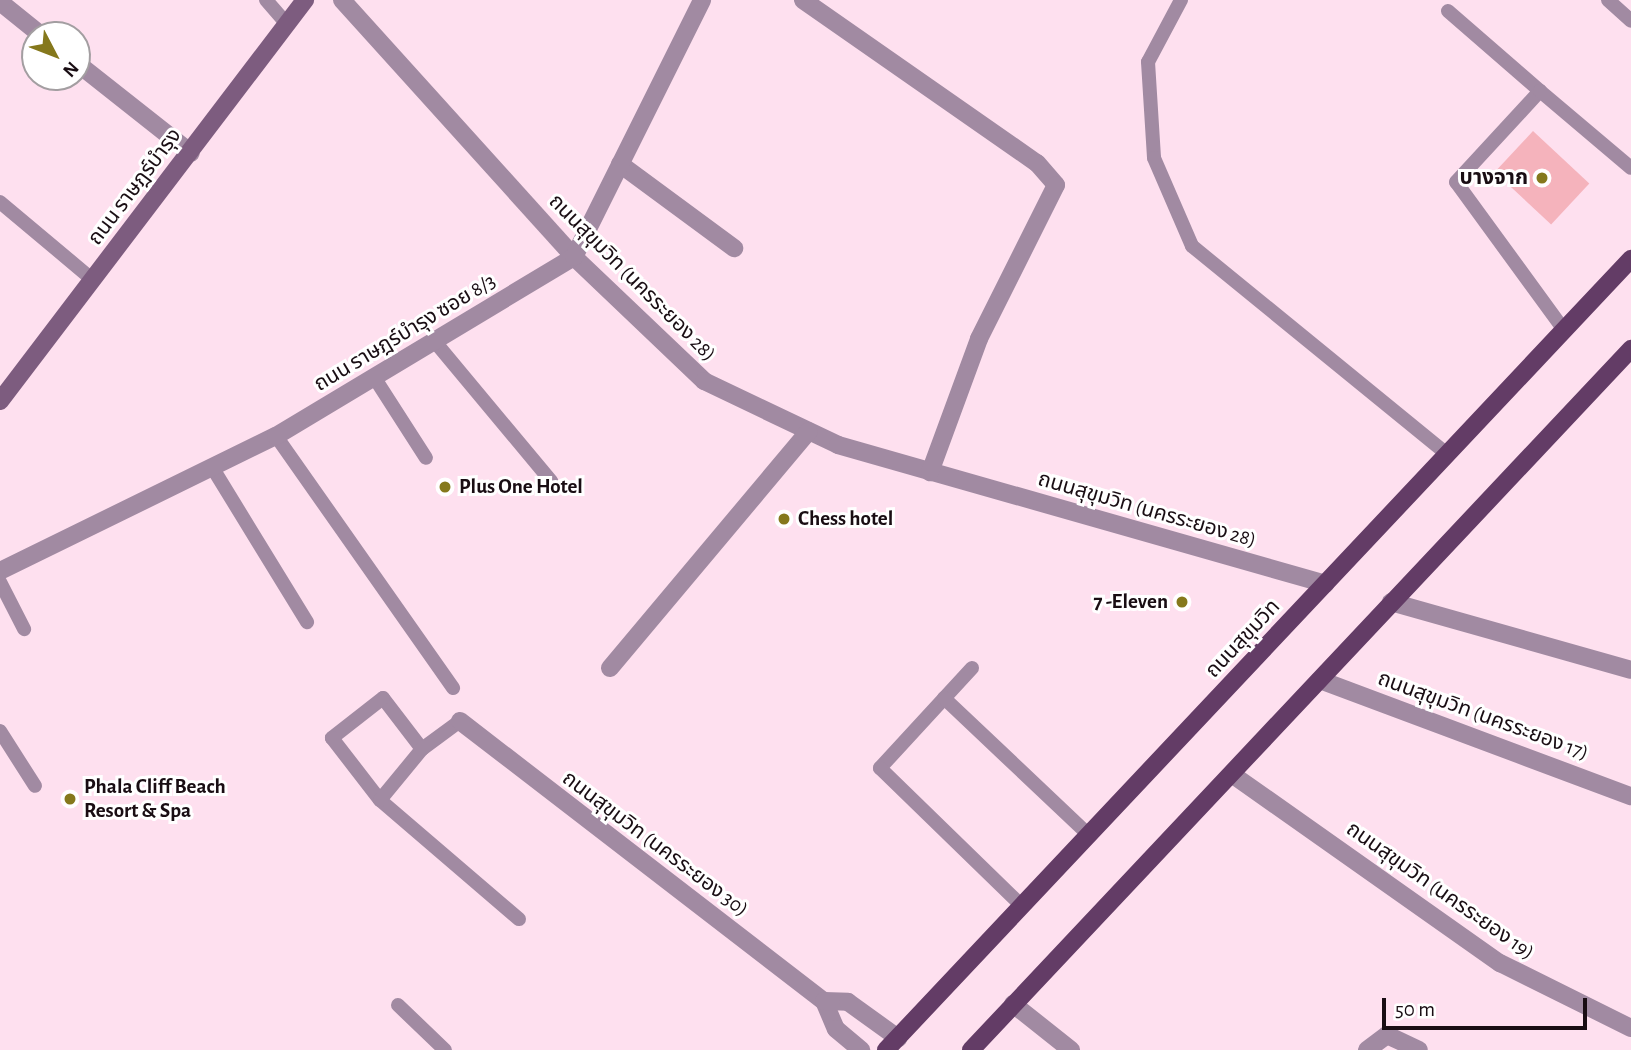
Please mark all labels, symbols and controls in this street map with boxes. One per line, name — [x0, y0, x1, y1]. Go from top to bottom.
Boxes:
north arrow — [21, 21, 91, 91]
text: N — [59, 58, 82, 80]
street label: ถนน ราษฎร์บำรุง — [83, 124, 187, 250]
place label: บางจาก — [1460, 165, 1528, 191]
marker: บางจาก — [1534, 170, 1550, 186]
street label: ถนนสุขุมวิท (นครระยอง 28) — [543, 189, 721, 367]
street label: ถนน ราษฎร์บำรุง ซอย 8/3 — [310, 269, 500, 397]
street label: ถนนสุขุมวิท (นครระยอง 28) — [1035, 467, 1259, 553]
place label: Plus One Hotel — [459, 474, 583, 500]
marker: Plus One Hotel — [437, 479, 453, 495]
place label: Chess hotel — [798, 506, 893, 532]
marker: Chess hotel — [776, 511, 792, 527]
place label: 7 -Eleven — [1094, 589, 1168, 615]
marker: 7 -Eleven — [1174, 594, 1190, 610]
street label: ถนนสุขุมวิท — [1200, 595, 1286, 683]
street label: ถนนสุขุมวิท (นครระยอง 17) — [1374, 666, 1592, 766]
street label: ถนนสุขุมวิท (นครระยอง 30) — [557, 766, 753, 922]
place label: Phala Cliff Beach Resort & Spa — [84, 774, 226, 824]
marker: Phala Cliff Beach Resort & Spa — [62, 791, 78, 807]
street label: ถนนสุขุมวิท (นครระยอง 19) — [1341, 817, 1539, 965]
scale bar — [1386, 984, 1591, 1028]
text: 50 m — [1395, 999, 1435, 1020]

